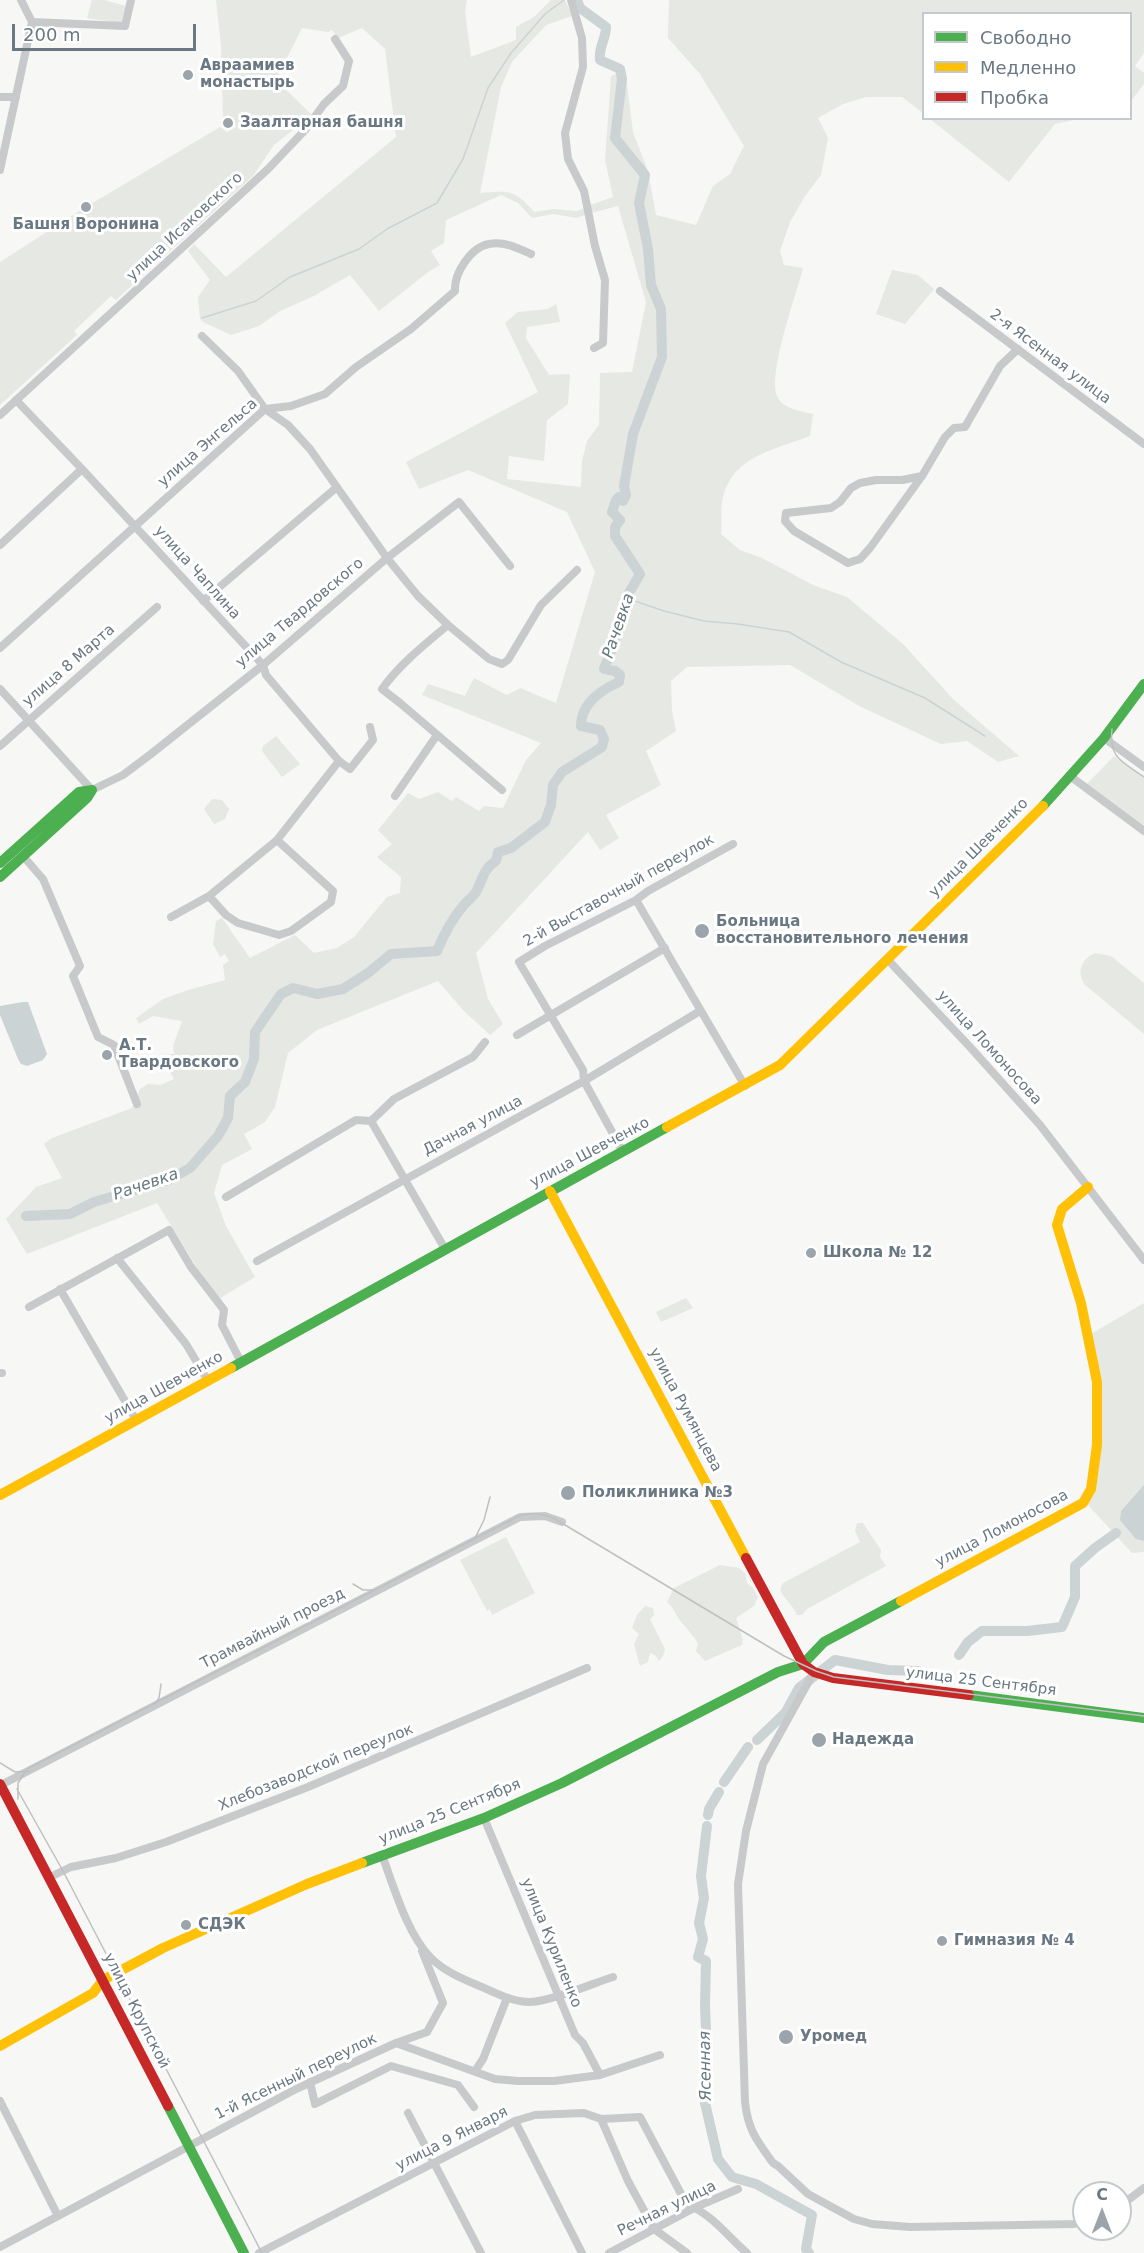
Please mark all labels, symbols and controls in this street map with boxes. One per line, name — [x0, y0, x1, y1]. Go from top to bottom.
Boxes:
scale bar — [15, 12, 200, 50]
legend — [922, 12, 1132, 120]
text: 200 m — [23, 24, 81, 45]
text: Свободно — [980, 27, 1072, 48]
place label: Авраамиев монастырь — [200, 57, 295, 92]
text: Медленно — [980, 57, 1076, 78]
marker: Авраамиев монастырь — [181, 68, 195, 82]
text: Пробка — [980, 87, 1049, 108]
place label: Заалтарная башня — [240, 114, 403, 132]
marker: Заалтарная башня — [221, 116, 235, 130]
street label: улица Исаковского — [123, 169, 247, 285]
marker: Башня Воронина — [79, 200, 93, 214]
place label: Башня Воронина — [13, 216, 159, 234]
street label: 2-я Ясенная улица — [986, 306, 1114, 408]
street label: улица Энгельса — [155, 395, 261, 491]
street label: улица Чаплина — [150, 522, 244, 624]
street label: улица Твардовского — [233, 554, 367, 672]
water label: Рачевка — [599, 591, 639, 661]
street label: улица 8 Марта — [19, 621, 119, 711]
street label: улица Шевченко — [926, 795, 1032, 901]
street label: 2-й Выставочный переулок — [520, 831, 718, 951]
place label: Больница восстановительного лечения — [716, 913, 969, 948]
marker: Больница восстановительного лечения — [693, 922, 711, 940]
street label: улица Ломоносова — [933, 987, 1045, 1109]
place label: А.Т. Твардовского — [119, 1037, 239, 1072]
marker: А.Т. Твардовского — [100, 1048, 114, 1062]
street label: Дачная улица — [420, 1092, 526, 1160]
street label: улица Шевченко — [527, 1114, 653, 1192]
water label: Рачевка — [111, 1165, 181, 1205]
place label: Школа № 12 — [823, 1244, 932, 1262]
marker: Школа № 12 — [804, 1246, 818, 1260]
street label: улица Румянцева — [645, 1345, 725, 1475]
street label: улица Шевченко — [102, 1348, 226, 1428]
marker: Поликлиника №3 — [559, 1484, 577, 1502]
place label: Поликлиника №3 — [582, 1484, 733, 1502]
street label: улица Ломоносова — [933, 1486, 1071, 1572]
street label: Трамвайный проезд — [198, 1585, 348, 1673]
street label: улица 25 Сентября — [905, 1664, 1057, 1700]
street label: Хлебозаводской переулок — [216, 1721, 416, 1815]
marker: Надежда — [810, 1731, 828, 1749]
place label: Надежда — [832, 1731, 914, 1749]
street label: улица 25 Сентября — [376, 1775, 524, 1849]
street label: улица Куриленко — [517, 1876, 585, 2010]
place label: СДЭК — [198, 1916, 246, 1934]
marker: СДЭК — [179, 1918, 193, 1932]
place label: Гимназия № 4 — [954, 1932, 1075, 1950]
marker: Гимназия № 4 — [935, 1934, 949, 1948]
street label: улица Крупской — [99, 1950, 173, 2072]
marker: Уромед — [777, 2028, 795, 2046]
place label: Уромед — [800, 2028, 867, 2046]
street label: 1-й Ясенный переулок — [212, 2030, 380, 2124]
water label: Ясенная — [696, 2031, 716, 2101]
street label: улица 9 Января — [393, 2103, 511, 2175]
street label: Речная улица — [615, 2177, 719, 2241]
north arrow — [1072, 2181, 1132, 2241]
text: С — [1096, 2185, 1108, 2204]

